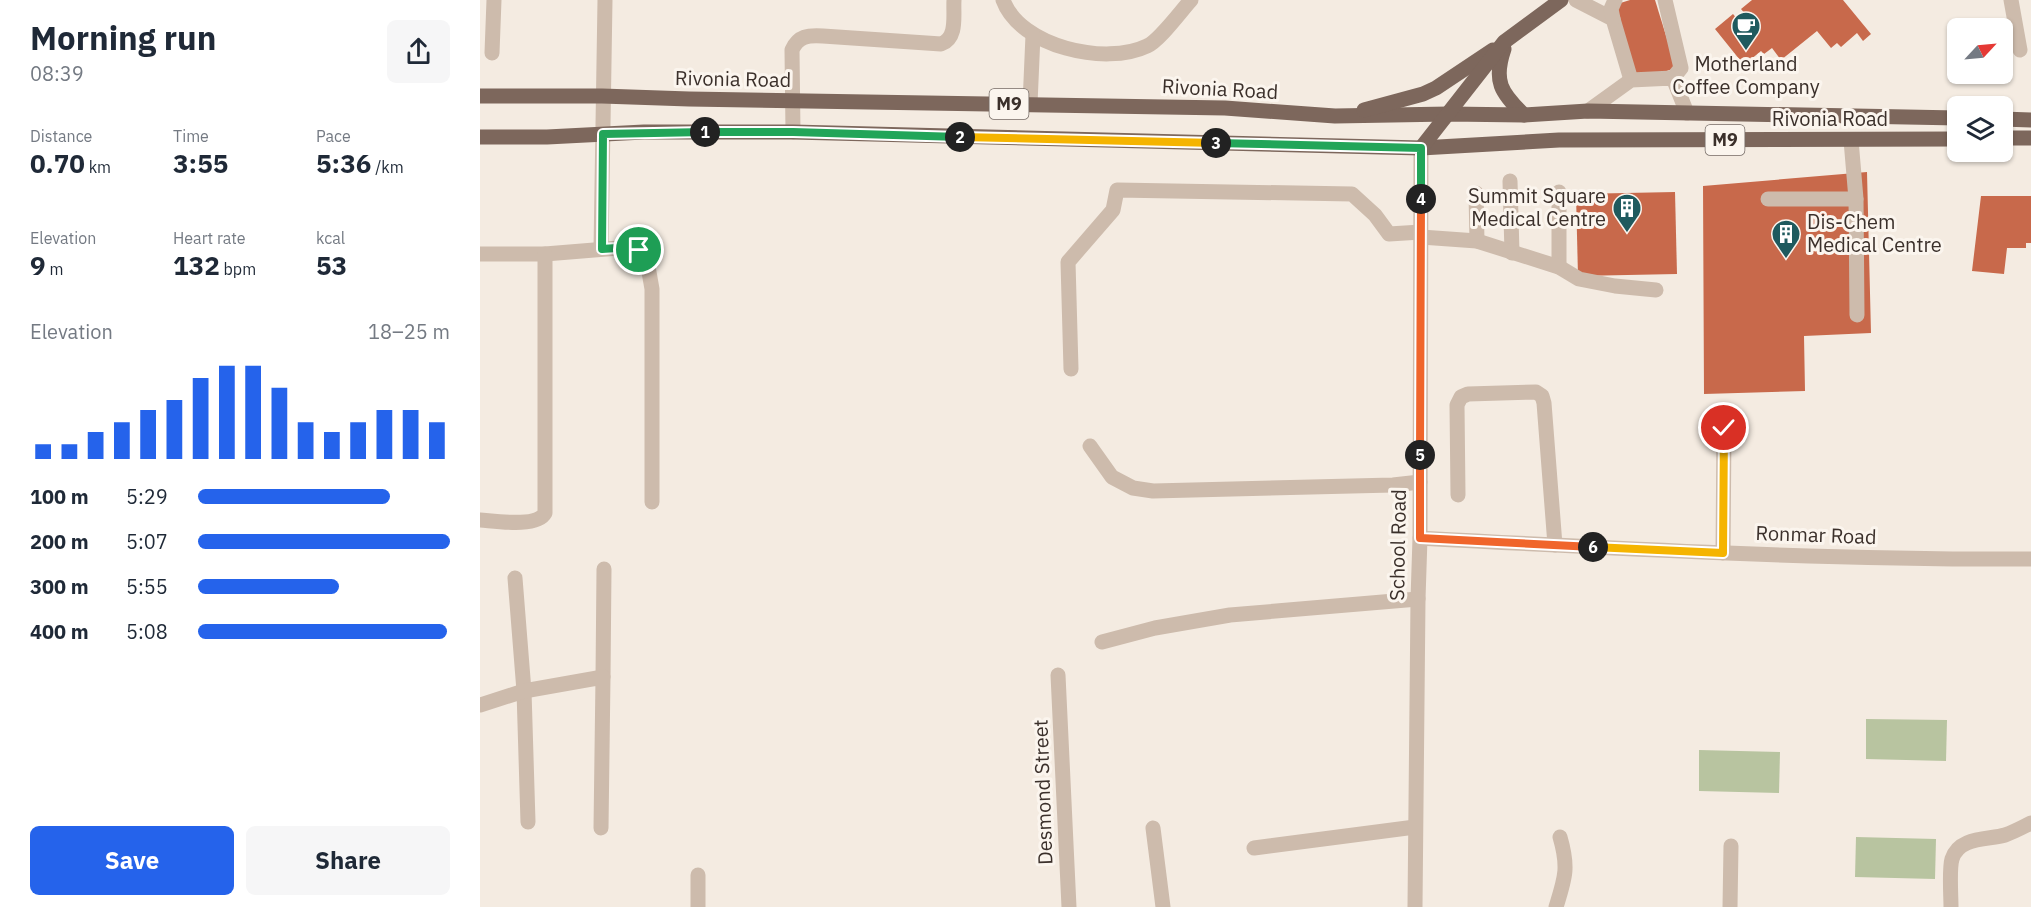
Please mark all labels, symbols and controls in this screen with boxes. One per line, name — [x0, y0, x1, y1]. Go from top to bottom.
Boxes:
cafe icon: Motherland Coffee Company — [1730, 10, 1762, 52]
text: Morning run — [30, 16, 216, 59]
north arrow — [1947, 18, 2013, 84]
map controls — [1947, 18, 2013, 162]
button: share — [387, 20, 450, 83]
place label: Motherland Coffee Company — [1672, 50, 1820, 100]
text: 08:39 — [30, 60, 84, 87]
street label: Rivonia Road — [675, 64, 791, 93]
street label: Rivonia Road — [1161, 72, 1279, 105]
road number: M9 — [990, 89, 1028, 119]
button: layers — [1947, 96, 2013, 162]
street label: Rivonia Road — [1772, 105, 1888, 132]
pin: 1 — [690, 117, 720, 147]
text: 1 — [700, 122, 710, 142]
pin: 2 — [945, 122, 975, 152]
road number: M9 — [1706, 125, 1744, 155]
text: Distance — [30, 126, 92, 146]
text: Time — [173, 126, 209, 146]
text: Pace — [316, 126, 351, 146]
text: 2 — [955, 127, 965, 147]
pin: 3 — [1201, 128, 1231, 158]
text: 3 — [1211, 133, 1221, 153]
text: 0.70 — [30, 146, 85, 180]
text: 3:55 — [173, 146, 228, 180]
text: 5:36 — [316, 146, 371, 180]
text: km — [85, 157, 111, 177]
text: /km — [371, 157, 404, 177]
place label: Summit Square Medical Centre — [1468, 182, 1606, 232]
pin: 4 — [1406, 184, 1436, 214]
text: 4 — [1416, 189, 1426, 209]
building icon: Summit Square Medical Centre — [1611, 192, 1643, 234]
place label: Dis-Chem Medical Centre — [1807, 208, 1942, 258]
building icon: Dis-Chem Medical Centre — [1770, 218, 1802, 260]
pin — [613, 224, 664, 275]
text: Elevation — [30, 228, 96, 248]
text: Heart rate — [173, 228, 246, 248]
text: kcal — [316, 228, 345, 248]
icon: arrive — [622, 233, 655, 266]
text: 9 — [30, 248, 46, 282]
text: 132 — [173, 248, 220, 282]
text: 53 — [316, 248, 347, 282]
text: m — [46, 259, 63, 279]
text: bpm — [220, 259, 256, 279]
text: Elevation — [30, 318, 113, 345]
text: 18–25 m — [368, 318, 450, 345]
pin — [1698, 402, 1749, 453]
icon: check — [1707, 411, 1740, 444]
pin: 5 — [1405, 440, 1435, 470]
text: 5 — [1415, 445, 1425, 465]
text: 100 m — [30, 483, 89, 510]
text: 5:29 — [126, 483, 168, 510]
street label: School Road — [1383, 489, 1412, 601]
street label: Ronmar Road — [1755, 519, 1877, 550]
text: 200 m — [30, 528, 89, 555]
text: 5:07 — [126, 528, 168, 555]
pin: 6 — [1578, 532, 1608, 562]
text: 6 — [1588, 537, 1598, 557]
text: 300 m — [30, 573, 89, 600]
text: 5:55 — [126, 573, 168, 600]
text: 400 m — [30, 618, 89, 645]
text: 5:08 — [126, 618, 168, 645]
street label: Desmond Street — [1026, 719, 1059, 865]
button: Save — [30, 826, 234, 895]
button: Share — [246, 826, 450, 895]

